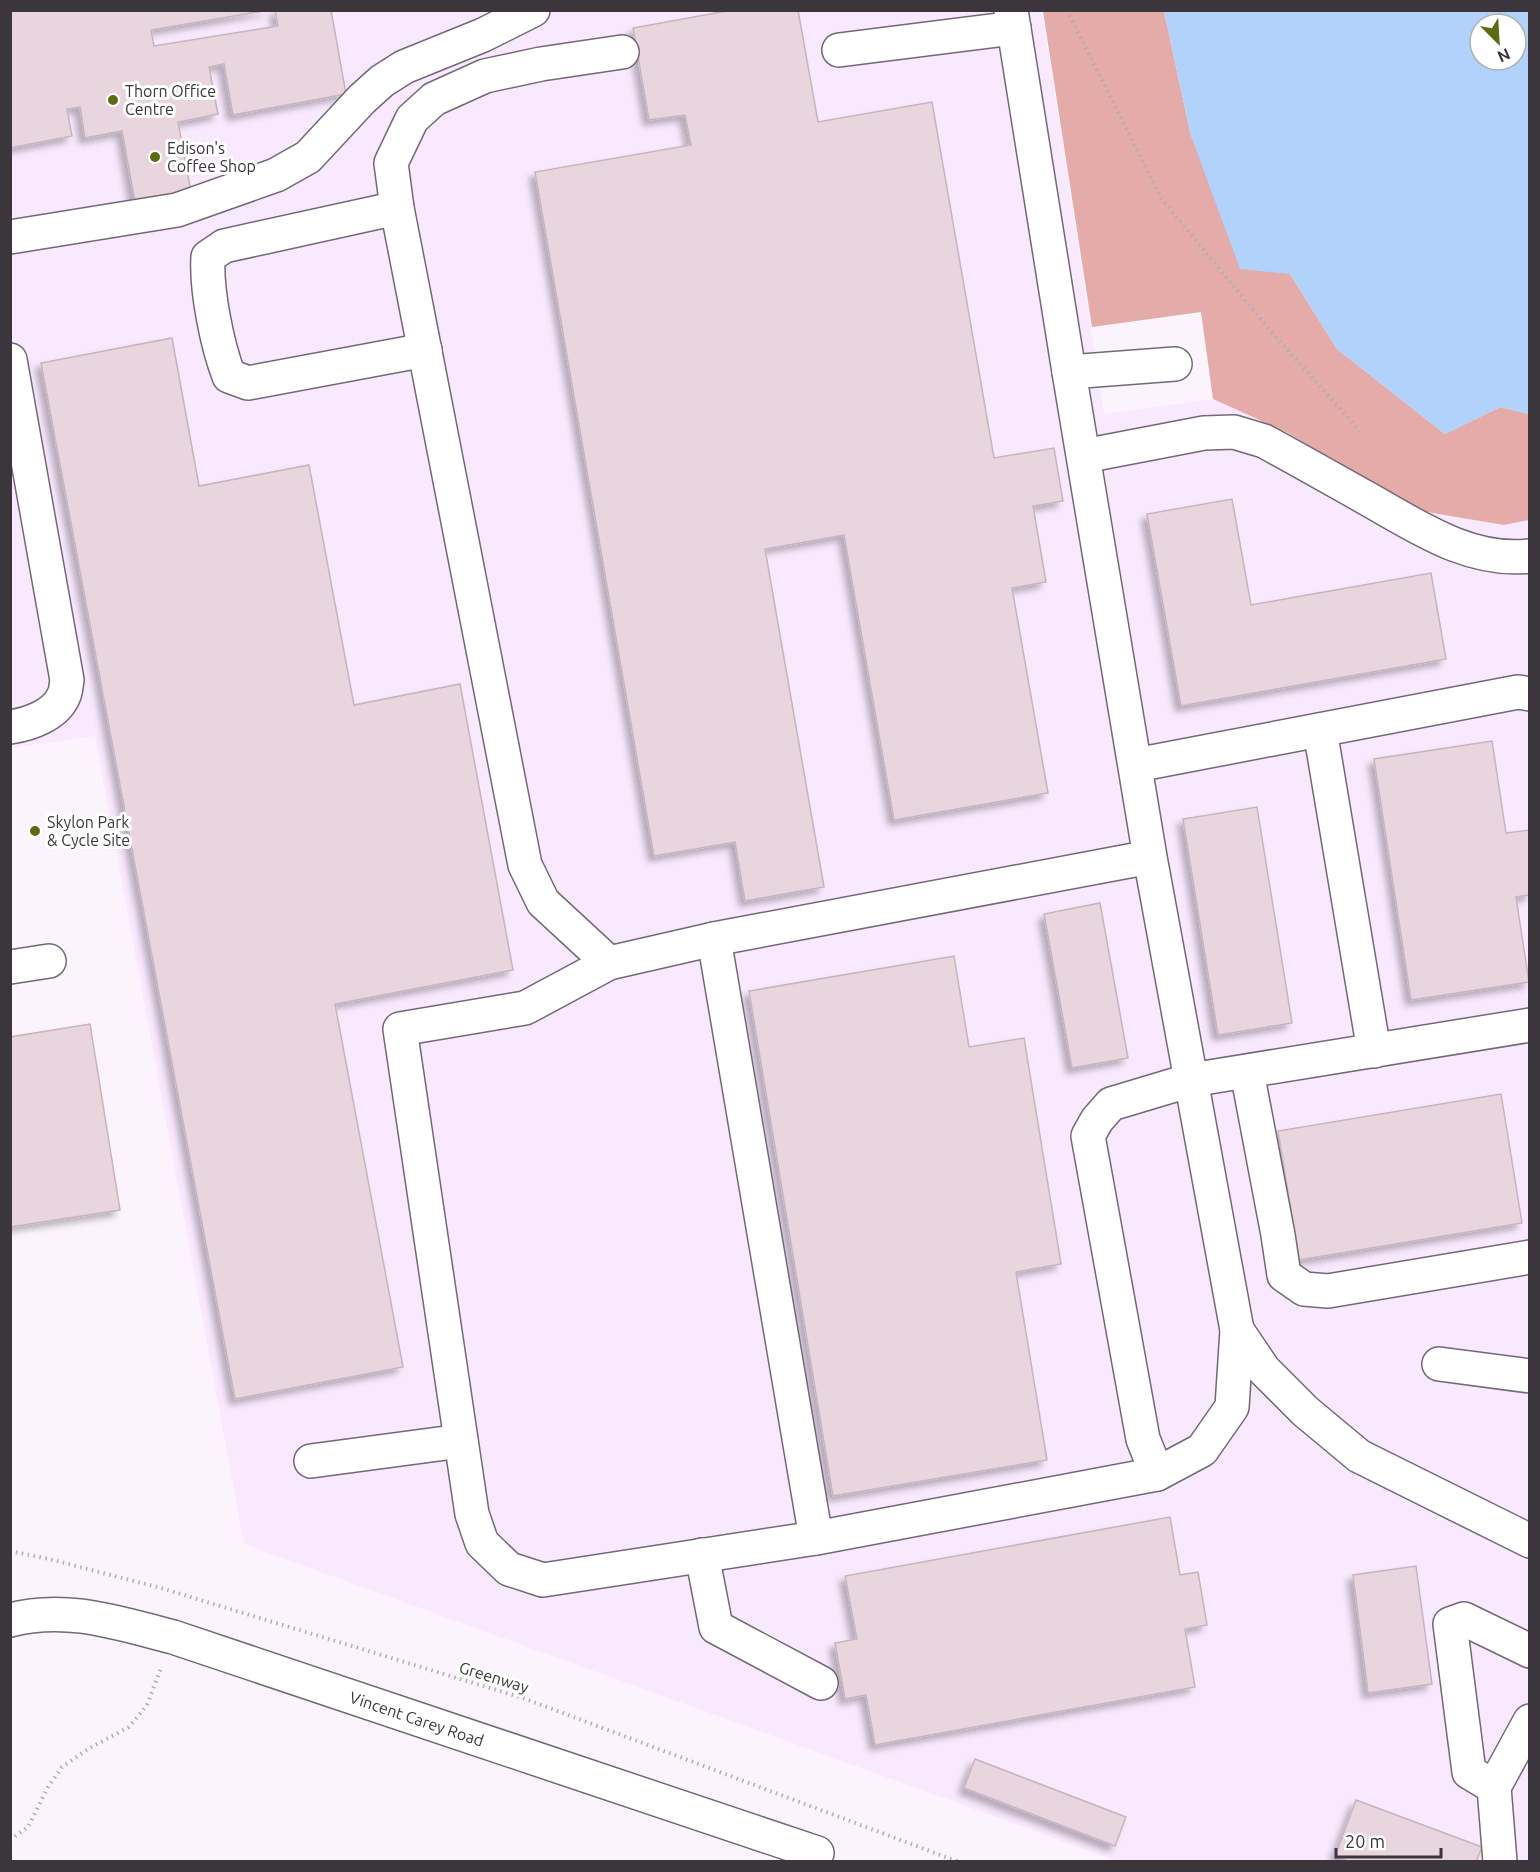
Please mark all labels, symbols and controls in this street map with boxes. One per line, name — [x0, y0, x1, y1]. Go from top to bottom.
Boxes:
north arrow — [1468, 12, 1528, 72]
text: N — [1495, 45, 1513, 66]
place label: Thorn Office Centre — [125, 82, 216, 118]
marker: Thorn Office Centre — [106, 93, 120, 107]
place label: Edison's Coffee Shop — [167, 139, 256, 175]
marker: Edison's Coffee Shop — [148, 150, 162, 164]
place label: Skylon Park & Cycle Site — [47, 813, 130, 849]
marker: Skylon Park & Cycle Site — [28, 824, 42, 838]
street label: Greenway — [457, 1658, 531, 1696]
street label: Vincent Carey Road — [347, 1688, 486, 1750]
scale bar — [1336, 1821, 1441, 1859]
text: 20 m — [1345, 1831, 1385, 1851]

